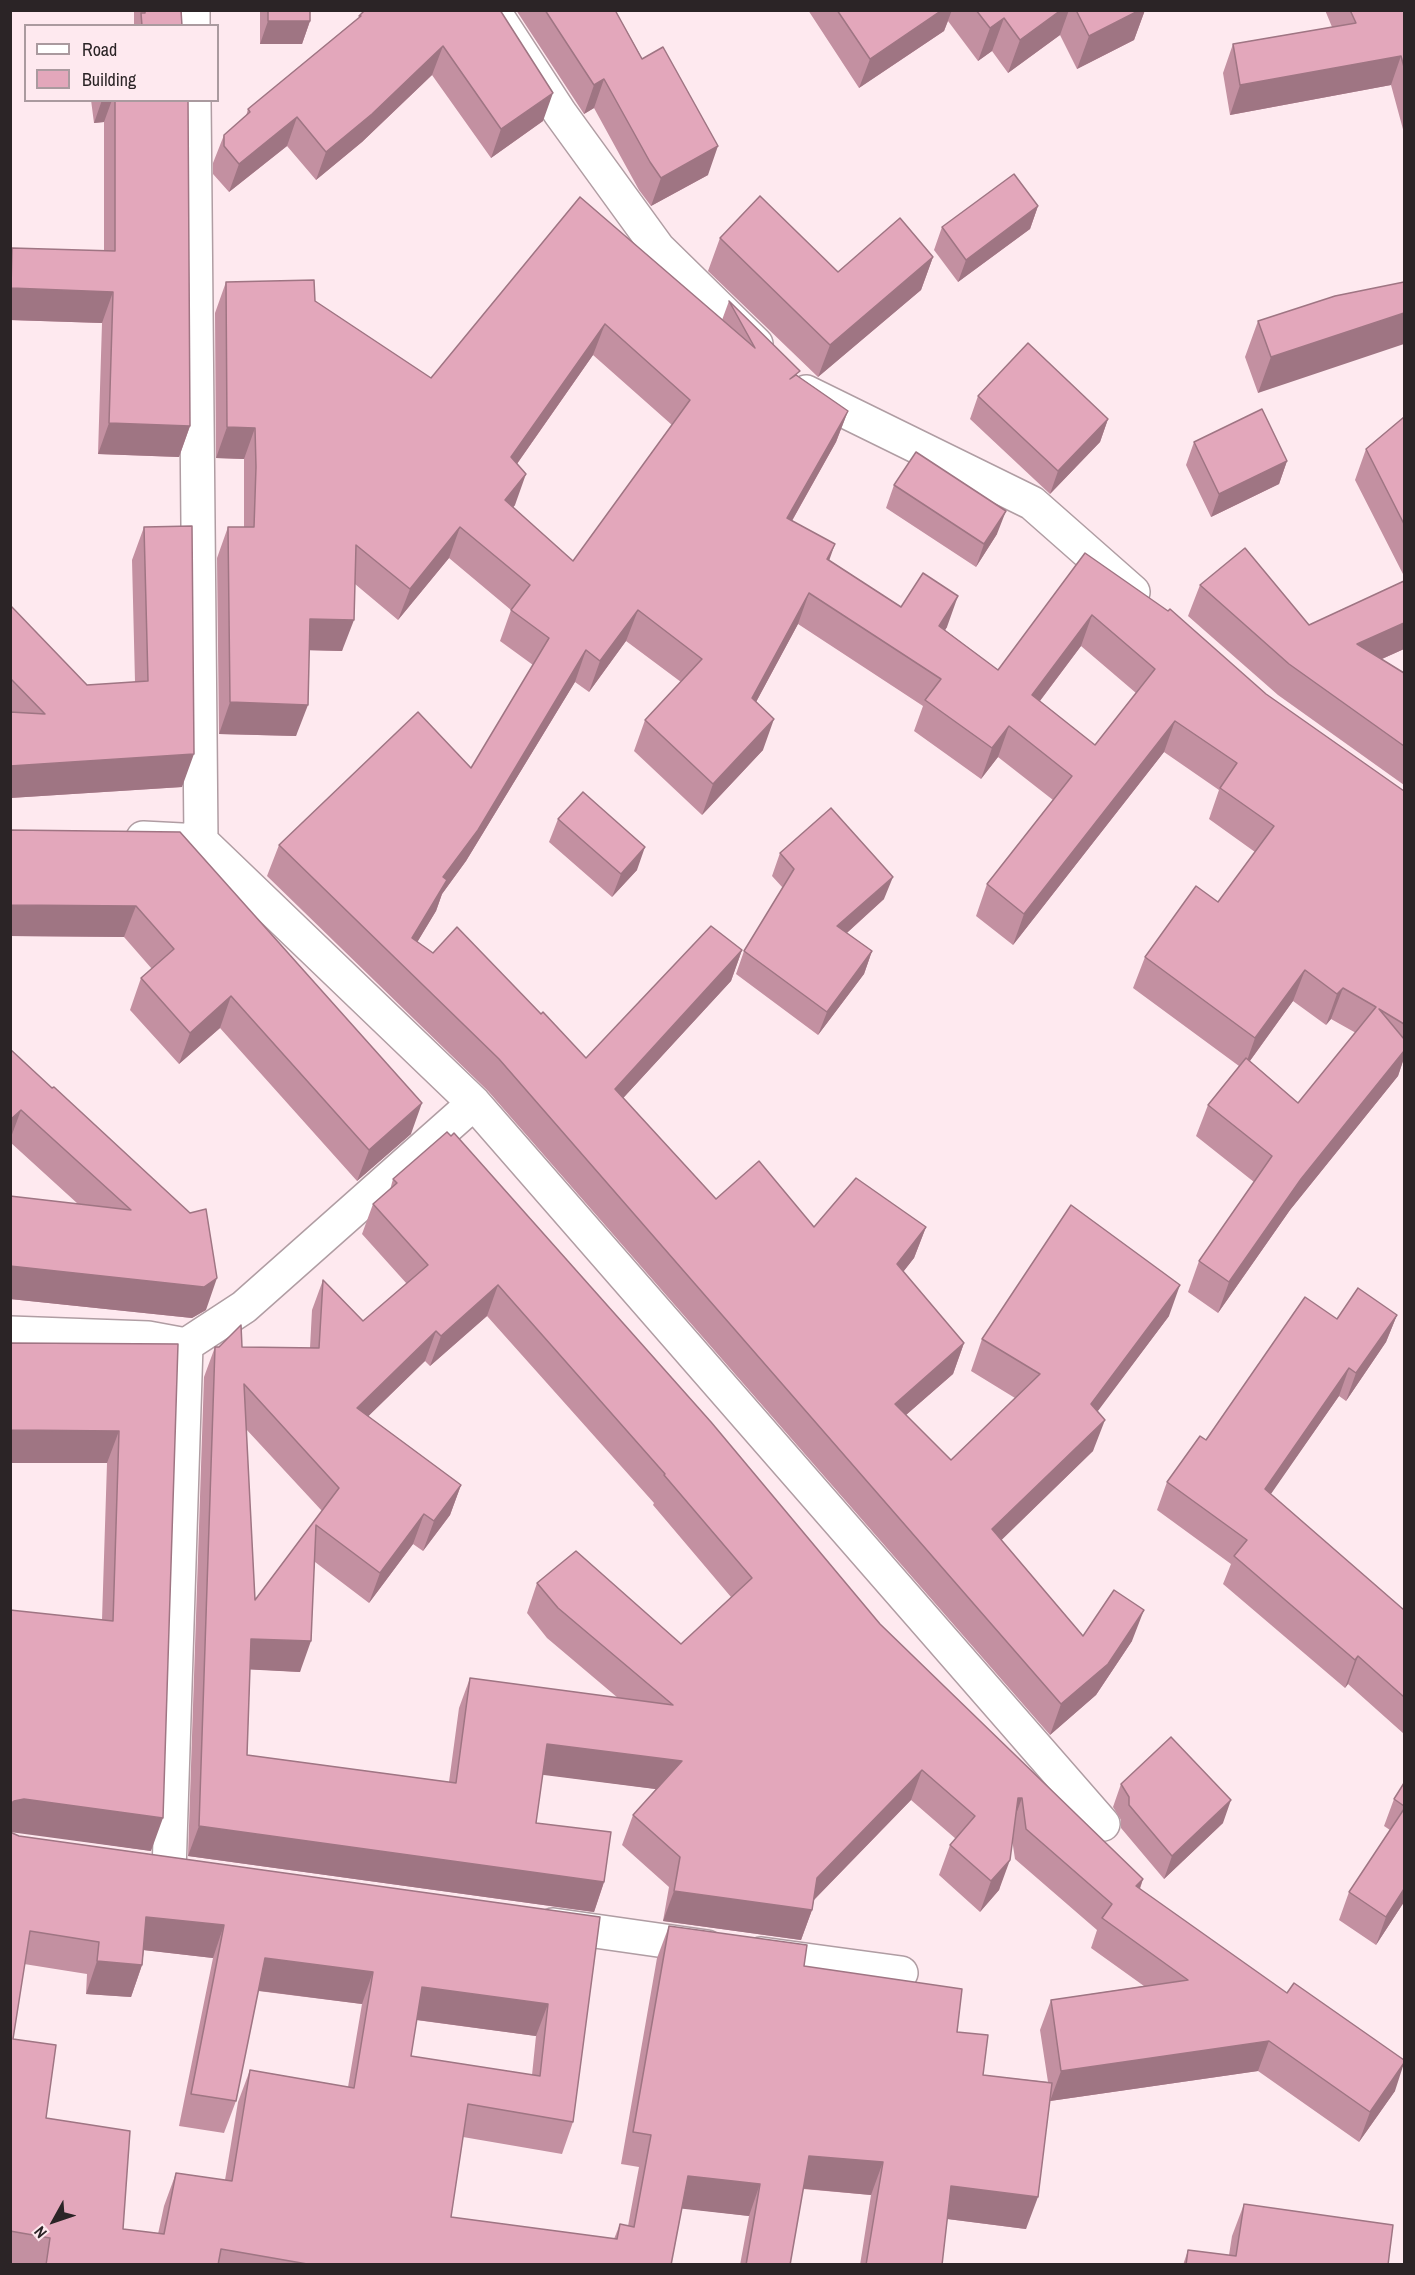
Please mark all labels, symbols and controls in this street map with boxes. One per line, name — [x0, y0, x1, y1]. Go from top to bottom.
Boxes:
legend — [24, 24, 219, 102]
text: Road — [82, 37, 117, 62]
text: Building — [82, 67, 136, 92]
north arrow — [24, 2191, 84, 2251]
text: N — [29, 2222, 52, 2243]

